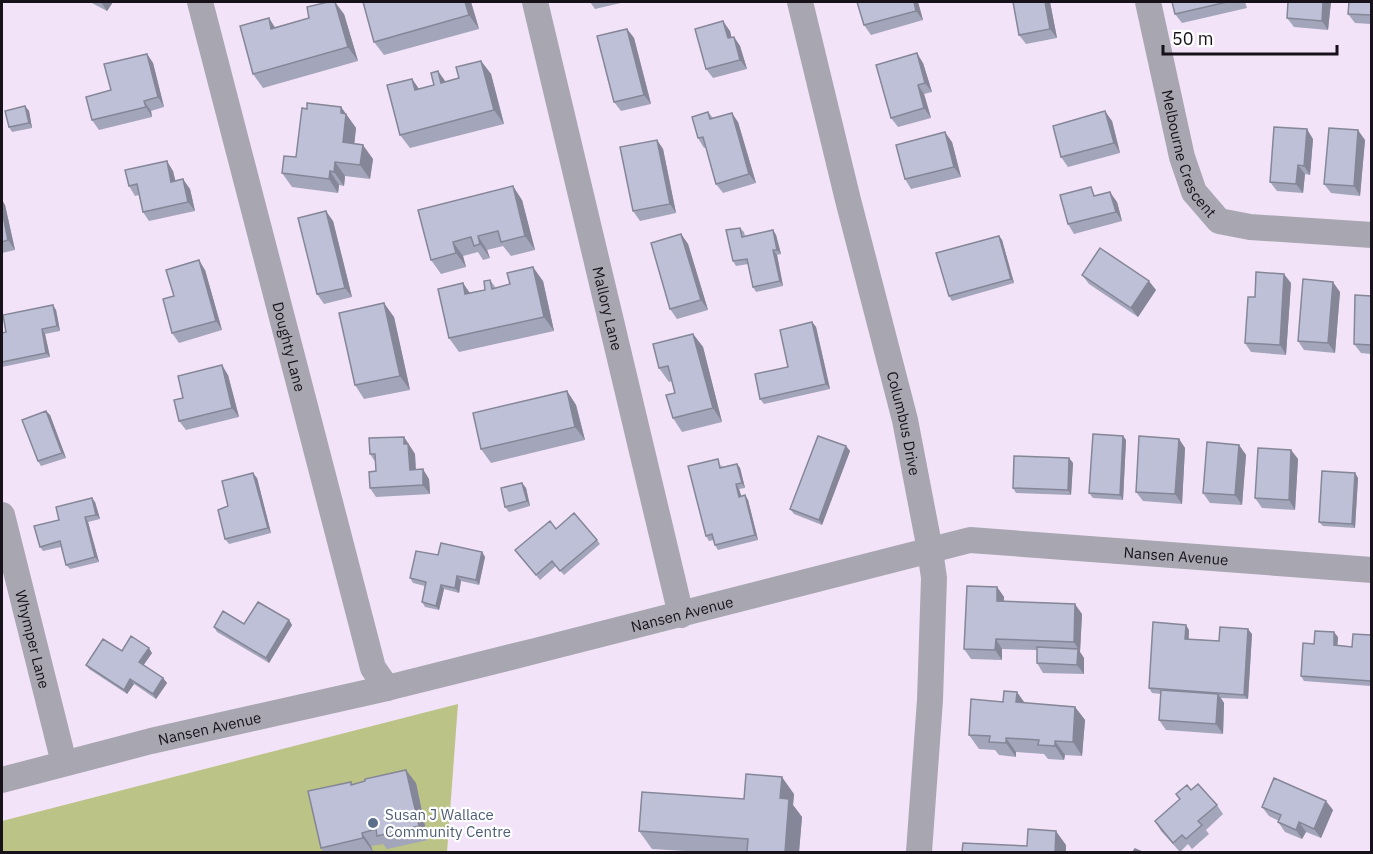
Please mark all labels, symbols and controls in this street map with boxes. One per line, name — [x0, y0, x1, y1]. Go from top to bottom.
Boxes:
scale bar — [1163, 18, 1337, 56]
text: 50 m — [1172, 27, 1214, 50]
street label: Melbourne Crescent — [1158, 88, 1221, 221]
street label: Mallory Lane — [589, 265, 627, 352]
street label: Doughty Lane — [269, 300, 310, 394]
street label: Columbus Drive — [883, 369, 925, 477]
street label: Nansen Avenue — [1123, 542, 1229, 569]
street label: Whymper Lane — [12, 588, 54, 690]
street label: Nansen Avenue — [629, 591, 735, 636]
street label: Nansen Avenue — [156, 707, 263, 749]
place label: Susan J Wallace Community Centre — [385, 805, 511, 841]
marker: Susan J Wallace Community Centre — [366, 816, 380, 830]

